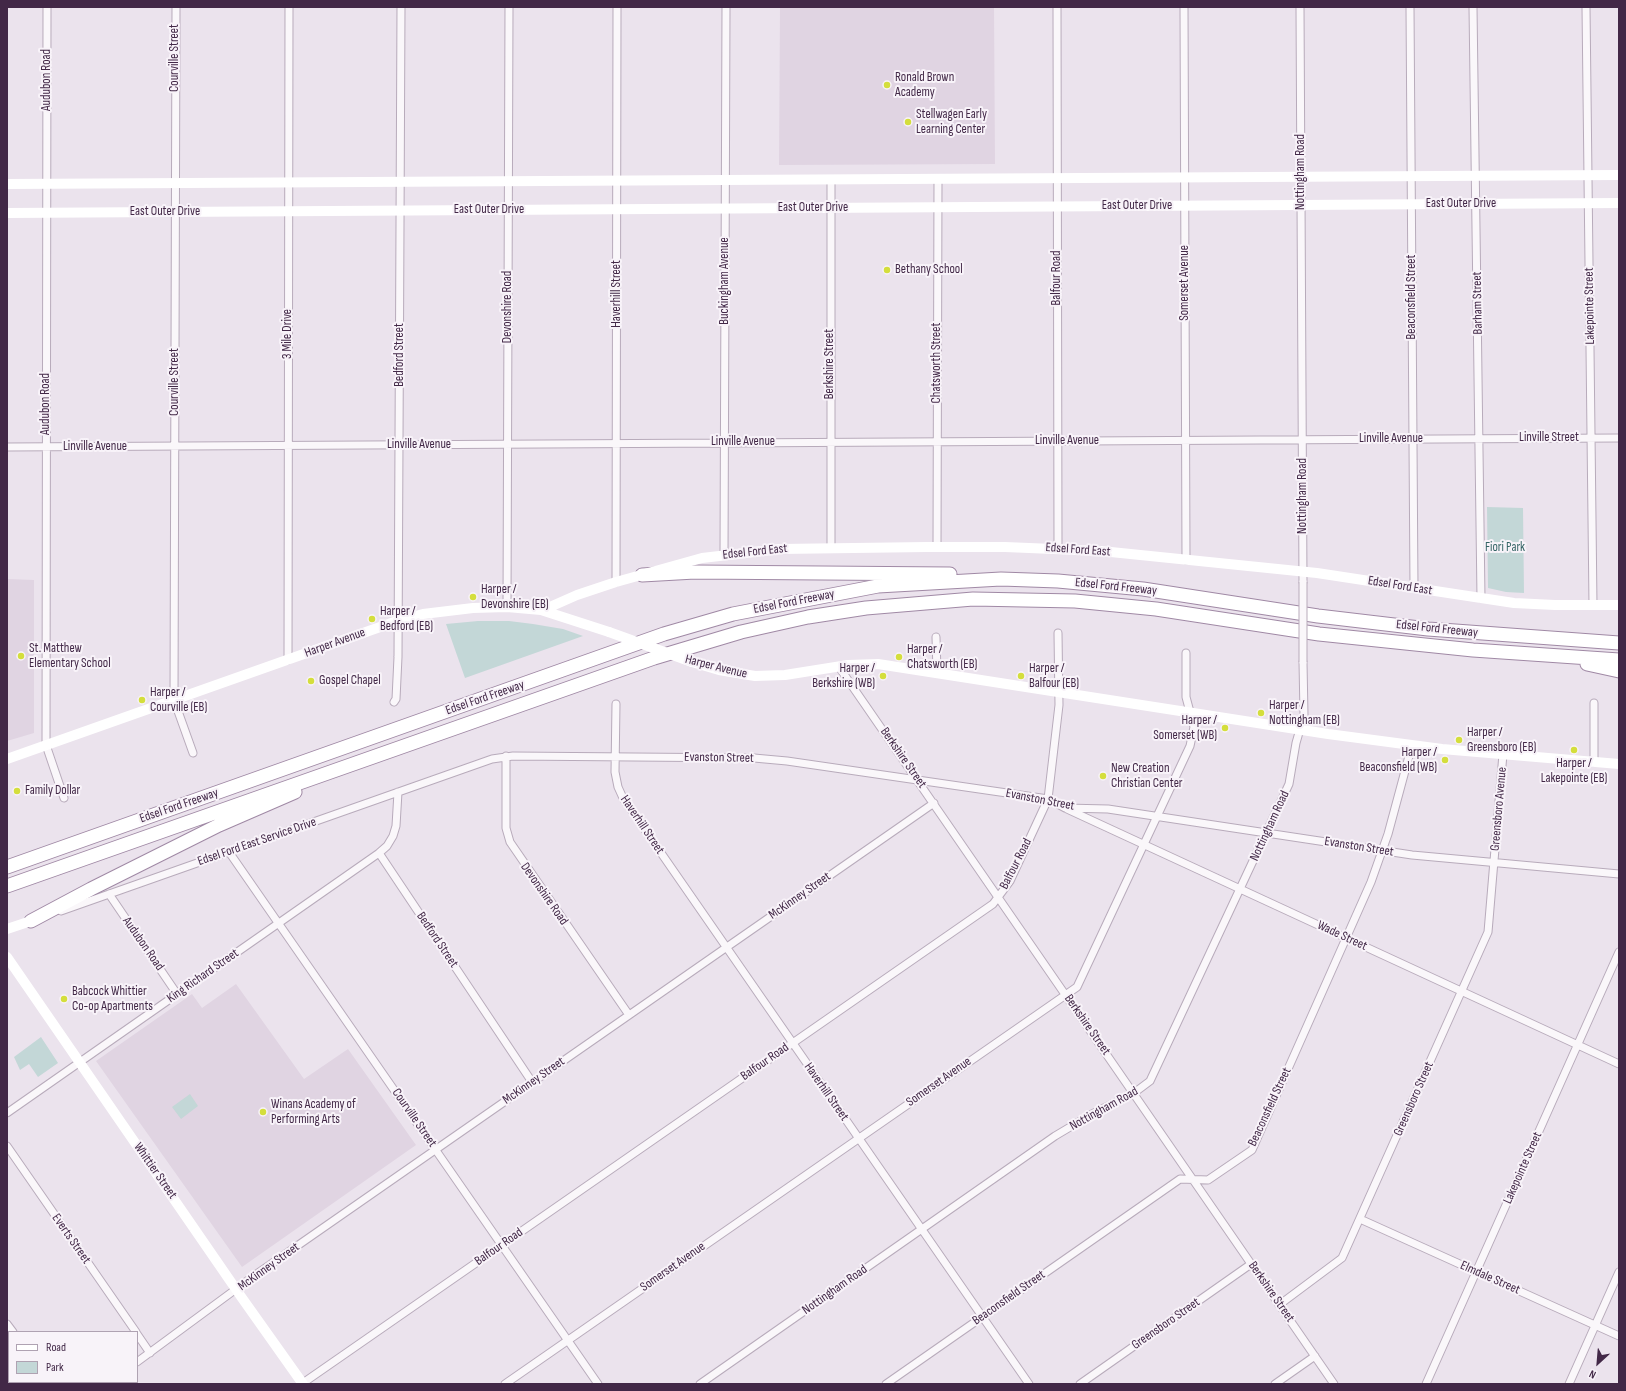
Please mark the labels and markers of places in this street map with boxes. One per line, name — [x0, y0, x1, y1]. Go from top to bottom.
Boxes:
place label: Ronald Brown Academy — [895, 70, 954, 101]
marker: Ronald Brown Academy — [882, 80, 892, 90]
place label: Stellwagen Early Learning Center — [916, 107, 987, 138]
marker: Stellwagen Early Learning Center — [903, 117, 913, 127]
place label: Bethany School — [895, 262, 963, 278]
marker: Bethany School — [882, 265, 892, 275]
place label: Harper / Devonshire (EB) — [481, 582, 549, 613]
marker: Harper / Devonshire (EB) — [468, 592, 478, 602]
place label: Harper / Bedford (EB) — [380, 604, 433, 635]
marker: Harper / Bedford (EB) — [367, 614, 377, 624]
place label: St. Matthew Elementary School — [29, 641, 111, 672]
place label: Harper / Chatsworth (EB) — [907, 642, 977, 673]
marker: St. Matthew Elementary School — [16, 651, 26, 661]
marker: Harper / Chatsworth (EB) — [894, 652, 904, 662]
place label: Harper / Berkshire (WB) — [812, 661, 875, 692]
place label: Harper / Balfour (EB) — [1029, 661, 1079, 692]
marker: Harper / Berkshire (WB) — [878, 671, 888, 681]
marker: Harper / Balfour (EB) — [1016, 671, 1026, 681]
place label: Gospel Chapel — [319, 673, 381, 689]
marker: Gospel Chapel — [306, 676, 316, 686]
place label: Harper / Courville (EB) — [150, 685, 207, 716]
marker: Harper / Courville (EB) — [137, 695, 147, 705]
place label: Harper / Nottingham (EB) — [1269, 698, 1340, 729]
marker: Harper / Nottingham (EB) — [1256, 708, 1266, 718]
place label: Harper / Somerset (WB) — [1153, 713, 1217, 744]
marker: Harper / Somerset (WB) — [1220, 723, 1230, 733]
place label: Harper / Greensboro (EB) — [1467, 725, 1536, 756]
marker: Harper / Greensboro (EB) — [1454, 735, 1464, 745]
place label: Harper / Beaconsfield (WB) — [1360, 745, 1437, 776]
marker: Harper / Lakepointe (EB) — [1569, 745, 1579, 755]
marker: Harper / Beaconsfield (WB) — [1440, 755, 1450, 765]
place label: Harper / Lakepointe (EB) — [1541, 756, 1607, 787]
place label: New Creation Christian Center — [1111, 761, 1183, 792]
marker: New Creation Christian Center — [1098, 771, 1108, 781]
place label: Family Dollar — [25, 783, 80, 799]
marker: Family Dollar — [12, 786, 22, 796]
place label: Babcock Whittier Co-op Apartments — [72, 984, 153, 1015]
marker: Babcock Whittier Co-op Apartments — [59, 994, 69, 1004]
place label: Winans Academy of Performing Arts — [271, 1097, 356, 1128]
marker: Winans Academy of Performing Arts — [258, 1107, 268, 1117]

